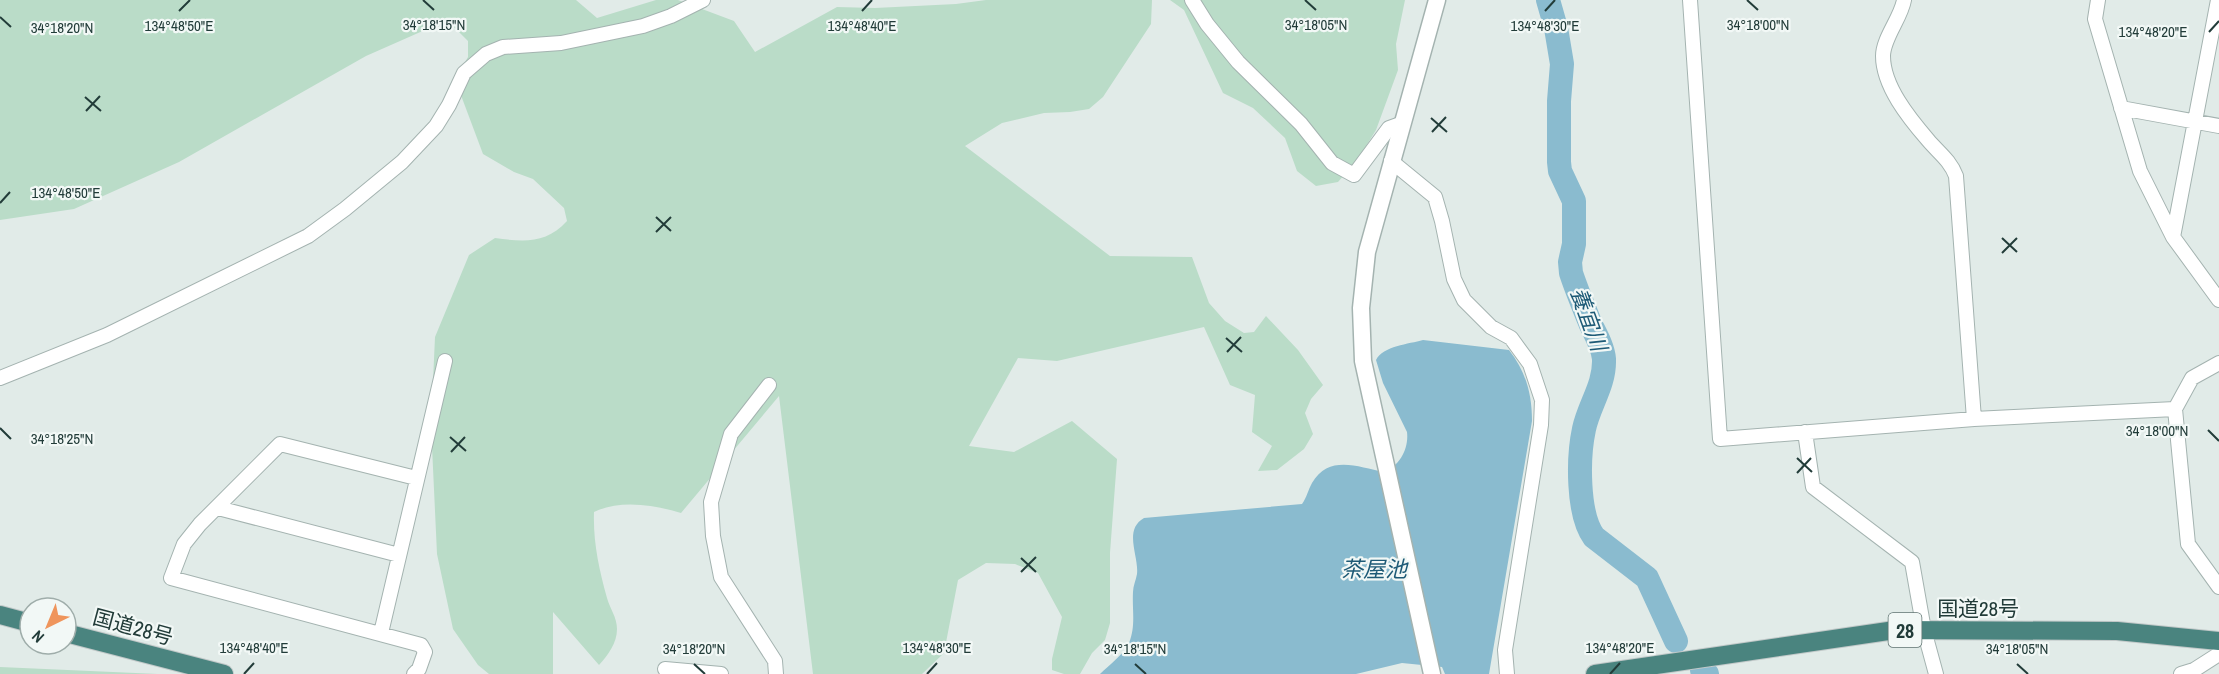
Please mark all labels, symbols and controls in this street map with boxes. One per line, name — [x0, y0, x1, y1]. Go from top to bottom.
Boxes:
text: 34°18'15"N — [403, 14, 465, 35]
text: 34°18'05"N — [1285, 14, 1347, 35]
text: 34°18'00"N — [1727, 14, 1789, 35]
text: 134°48'50"E — [145, 15, 213, 36]
text: 134°48'40"E — [828, 15, 896, 36]
text: 134°48'30"E — [1511, 15, 1579, 36]
text: 34°18'20"N — [31, 17, 93, 38]
text: 134°48'20"E — [2119, 21, 2187, 42]
text: 134°48'50"E — [32, 182, 100, 203]
water label: 養宜川 — [1564, 283, 1615, 357]
text: 34°18'00"N — [2126, 420, 2188, 441]
text: 34°18'25"N — [31, 428, 93, 449]
water label: 茶屋池 — [1341, 554, 1409, 584]
street label: 国道28号 — [1937, 594, 2019, 623]
north arrow — [18, 596, 78, 656]
street label: 国道28号 — [90, 602, 176, 652]
road number: 28 — [1888, 613, 1922, 647]
text: N — [27, 626, 49, 648]
text: 134°48'40"E — [220, 637, 288, 658]
text: 134°48'30"E — [903, 637, 971, 658]
text: 134°48'20"E — [1586, 637, 1654, 658]
text: 34°18'20"N — [663, 638, 725, 659]
text: 34°18'15"N — [1104, 638, 1166, 659]
text: 34°18'05"N — [1986, 638, 2048, 659]

